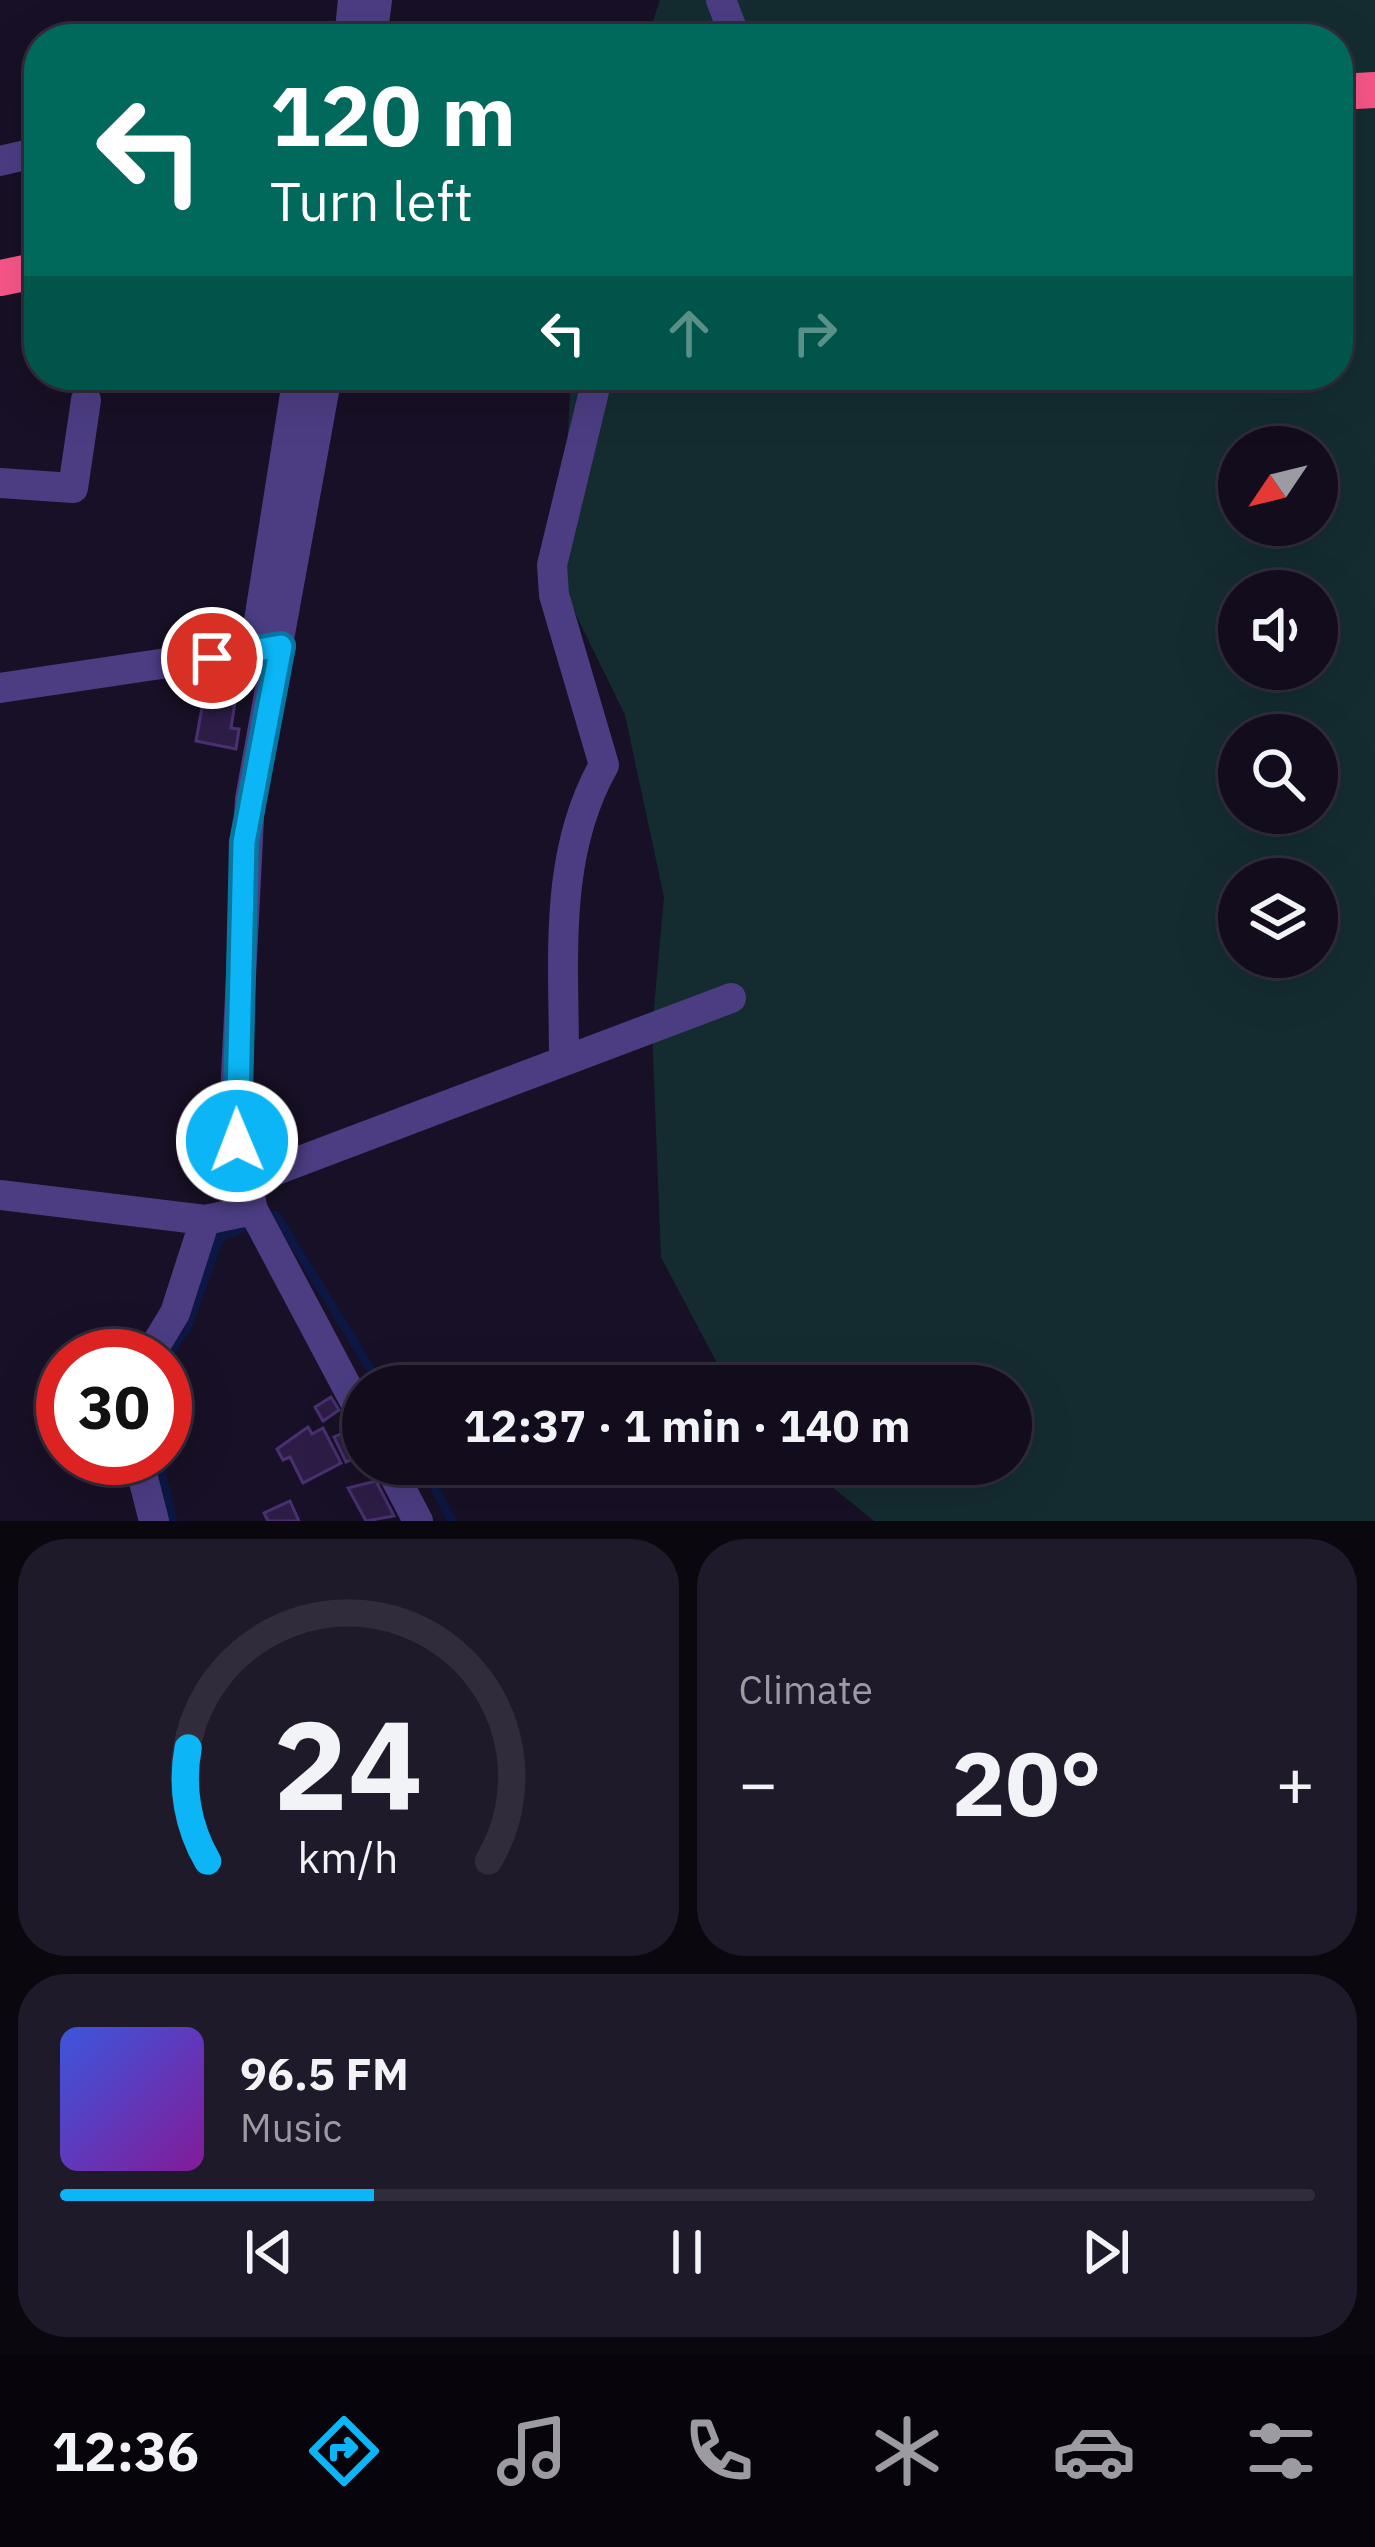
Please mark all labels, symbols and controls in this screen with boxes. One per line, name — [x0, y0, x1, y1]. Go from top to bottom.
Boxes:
text: 120 m — [270, 60, 516, 169]
icon: left — [72, 72, 228, 228]
text: Turn left — [270, 166, 473, 236]
icon: left — [530, 300, 596, 366]
icon: ahead — [656, 300, 722, 366]
icon: right — [782, 300, 848, 366]
north arrow — [1218, 426, 1338, 546]
map controls — [1218, 426, 1338, 978]
button: sound — [1218, 570, 1338, 690]
pin — [161, 607, 263, 709]
icon: arrive — [179, 625, 245, 691]
button: search — [1218, 714, 1338, 834]
button: layers — [1218, 858, 1338, 978]
position arrow — [174, 1078, 300, 1204]
speed limit sign: 30 — [36, 1329, 192, 1485]
text: 12:37 · 1 min · 140 m — [464, 1396, 910, 1454]
text: Climate — [739, 1664, 873, 1715]
text: 24 — [273, 1682, 423, 1844]
text: 20° — [952, 1724, 1102, 1841]
text: − — [739, 1739, 778, 1825]
text: + — [1275, 1739, 1315, 1825]
text: km/h — [298, 1828, 399, 1884]
text: 96.5 FM — [240, 2044, 409, 2102]
text: Music — [240, 2102, 342, 2153]
icon: previous — [236, 2219, 302, 2285]
icon: pause — [654, 2219, 720, 2285]
icon: next — [1073, 2219, 1139, 2285]
icon: directions — [302, 2409, 386, 2493]
icon: music — [490, 2409, 574, 2493]
icon: phone — [677, 2409, 761, 2493]
icon: climate — [865, 2409, 949, 2493]
icon: car — [1052, 2409, 1136, 2493]
icon: filters — [1239, 2409, 1323, 2493]
text: 12:36 — [52, 2416, 199, 2486]

